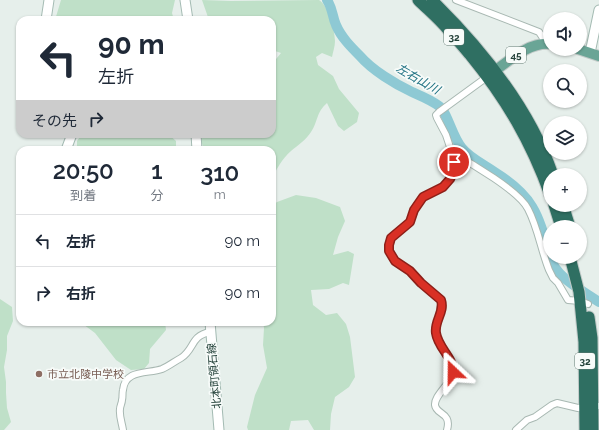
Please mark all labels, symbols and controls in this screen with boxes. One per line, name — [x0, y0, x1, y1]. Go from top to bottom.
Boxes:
map controls — [543, 12, 587, 264]
button: sound — [543, 12, 587, 56]
text: 90 m — [98, 28, 164, 61]
road number: 32 — [444, 29, 464, 45]
icon: left — [32, 32, 84, 84]
road number: 45 — [506, 47, 526, 63]
water label: 左右山川 — [394, 61, 444, 98]
button: search — [543, 64, 587, 108]
text: 左折 — [98, 66, 134, 87]
icon: right — [85, 108, 107, 130]
text: その先 — [32, 112, 77, 130]
button: layers — [543, 116, 587, 160]
pin — [437, 145, 471, 179]
icon: arrive — [443, 151, 465, 173]
text: 20:50 — [53, 156, 114, 185]
text: 1 — [151, 156, 163, 185]
text: 310 — [200, 158, 239, 187]
button: + — [543, 168, 587, 212]
text: m — [214, 187, 226, 202]
text: 到着 — [70, 188, 96, 203]
text: 分 — [150, 188, 164, 203]
button: − — [543, 220, 587, 264]
icon: left — [32, 230, 54, 252]
text: 90 m — [224, 232, 260, 250]
text: 左折 — [66, 233, 96, 251]
icon: right — [32, 282, 54, 304]
text: 90 m — [224, 284, 260, 302]
text: 右折 — [66, 285, 96, 303]
street label: 北本町領石線 — [205, 343, 224, 409]
position arrow — [432, 351, 474, 393]
road number: 32 — [575, 353, 595, 369]
place label: 市立北陵中学校 — [47, 368, 124, 381]
marker: 市立北陵中学校 — [34, 369, 44, 379]

